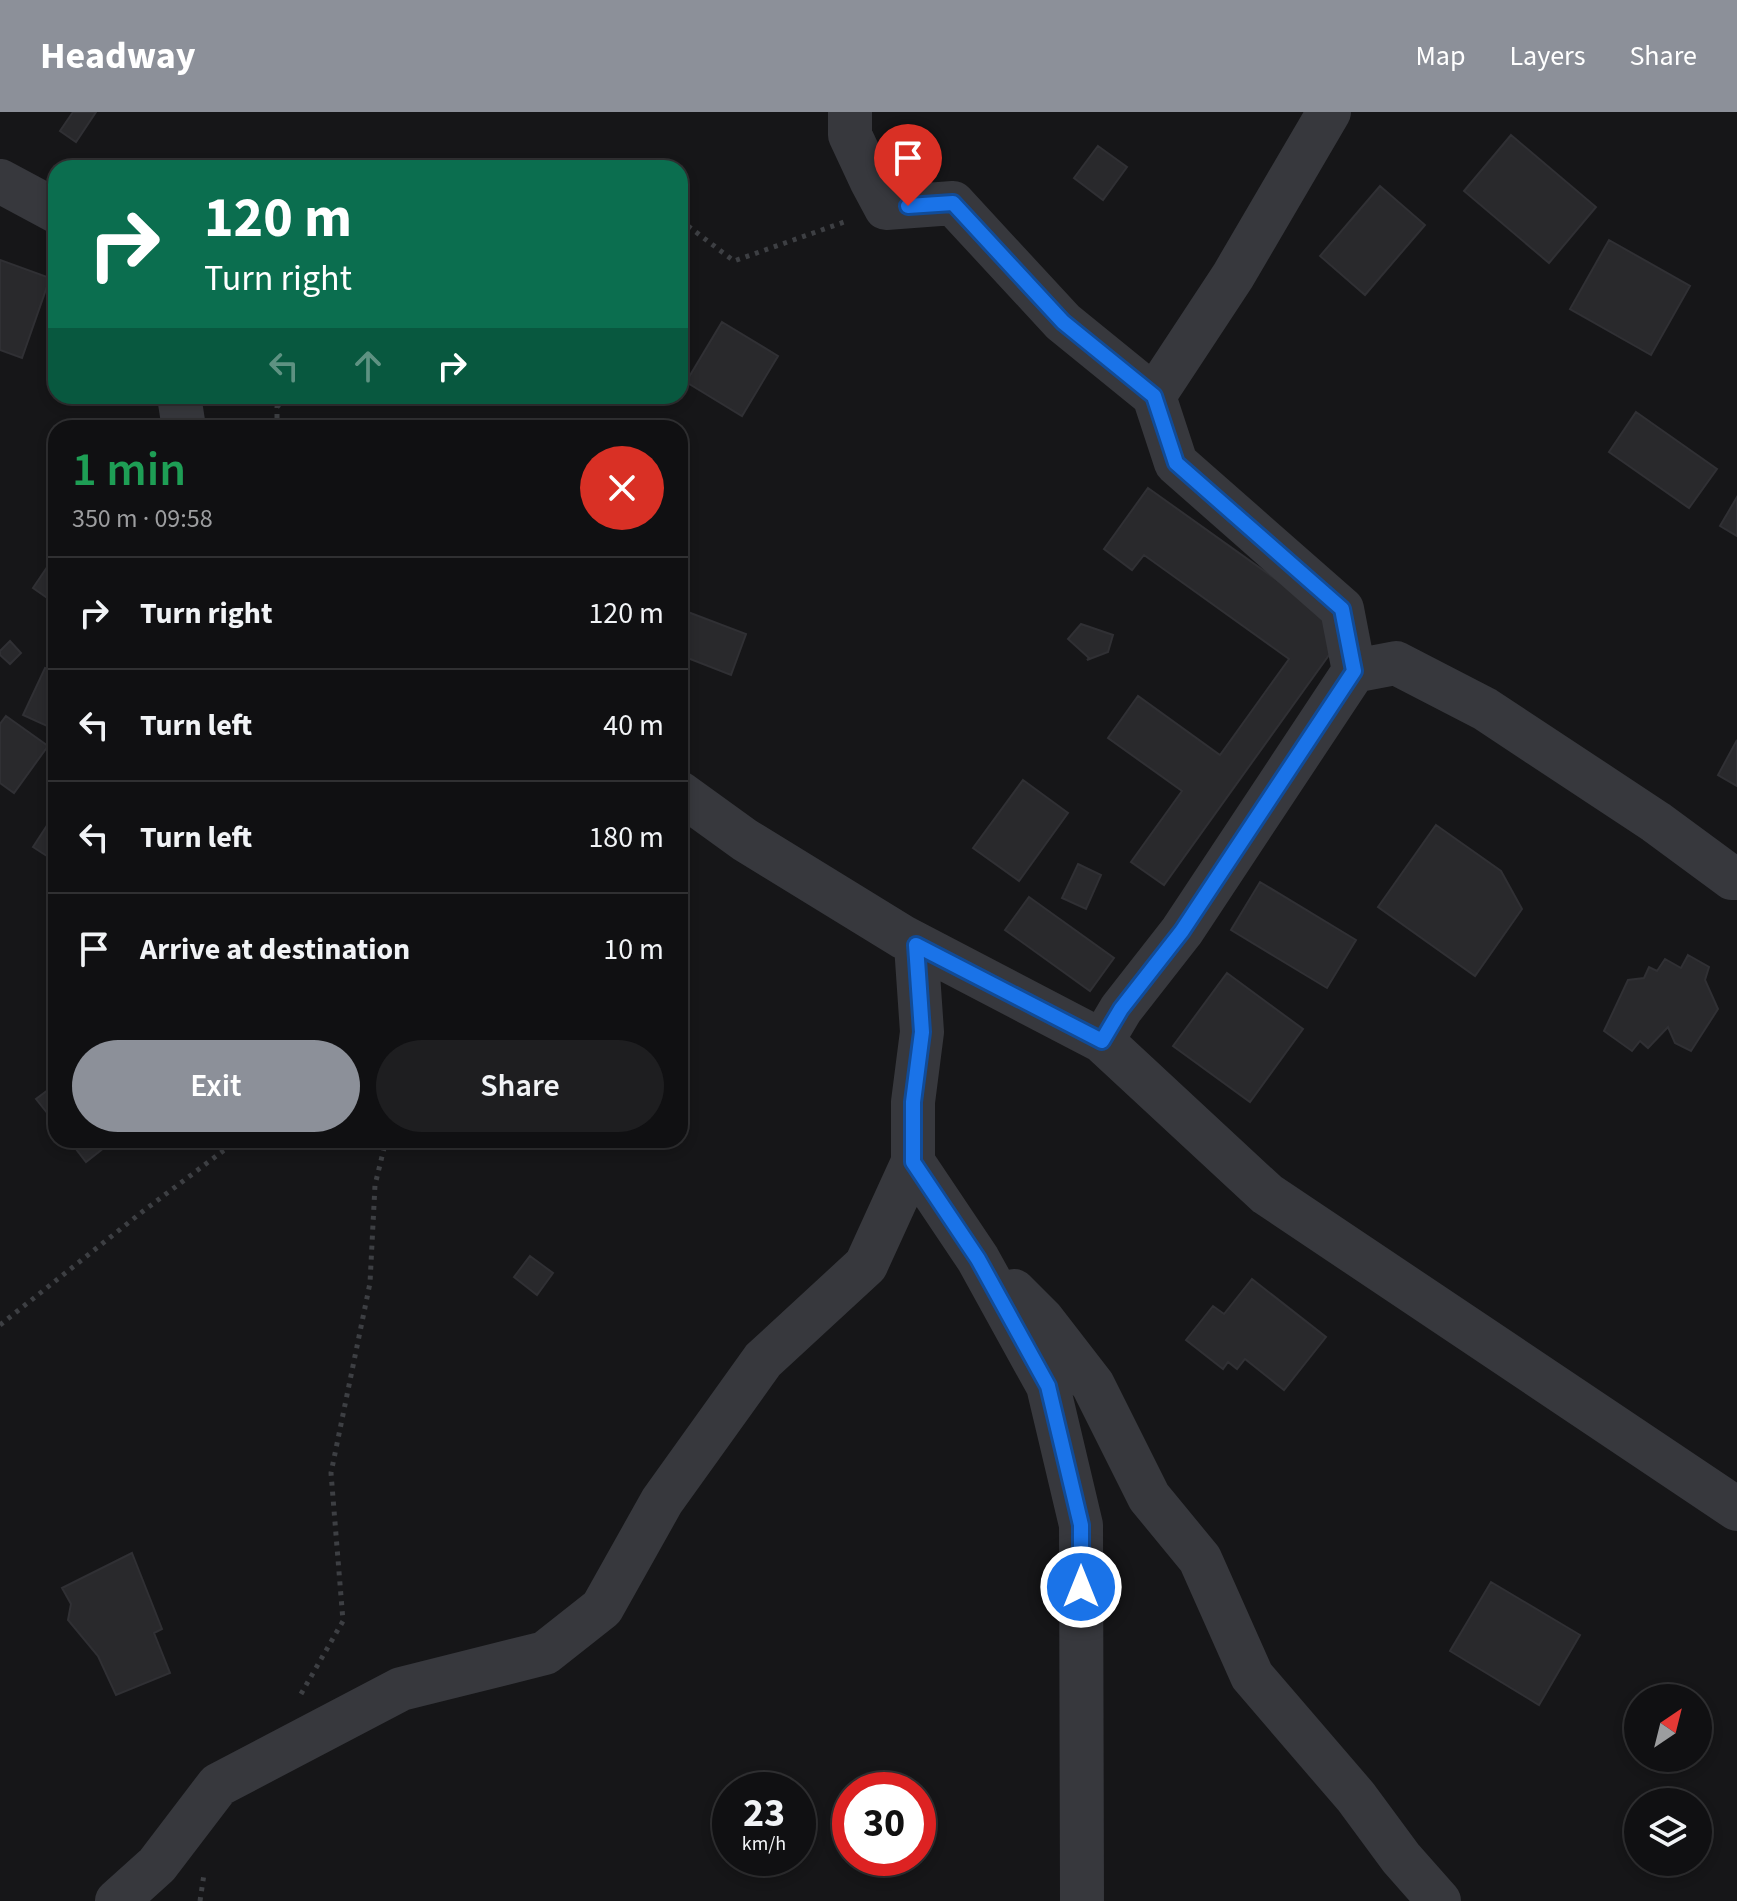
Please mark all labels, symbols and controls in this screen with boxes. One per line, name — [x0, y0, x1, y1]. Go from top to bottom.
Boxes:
text: Headway — [40, 29, 196, 83]
text: Map — [1415, 36, 1465, 76]
text: Layers — [1509, 36, 1585, 76]
text: Share — [1629, 36, 1697, 76]
pin — [874, 124, 942, 206]
icon: arrive — [886, 136, 930, 180]
text: 120 m — [204, 179, 352, 258]
icon: right — [72, 192, 176, 296]
text: Turn right — [204, 253, 352, 304]
icon: left — [262, 344, 306, 388]
icon: ahead — [346, 344, 390, 388]
icon: right — [430, 344, 474, 388]
text: 1 min — [72, 436, 186, 504]
button: close — [580, 446, 664, 530]
text: 350 m · 09:58 — [72, 500, 213, 537]
icon: right — [72, 591, 116, 635]
text: Turn right — [140, 592, 272, 635]
text: 120 m — [588, 592, 664, 635]
icon: left — [72, 703, 116, 747]
text: Turn left — [140, 704, 252, 747]
text: 40 m — [603, 704, 664, 747]
icon: left — [72, 815, 116, 859]
text: Turn left — [140, 816, 252, 859]
text: 180 m — [588, 816, 664, 859]
icon: arrive — [72, 927, 116, 971]
text: Arrive at destination — [140, 928, 410, 971]
text: 10 m — [603, 928, 664, 971]
button: Exit — [72, 1040, 360, 1132]
button: Share — [376, 1040, 664, 1132]
position arrow — [1039, 1545, 1123, 1629]
north arrow — [1624, 1684, 1712, 1772]
map controls — [1624, 1684, 1712, 1876]
speed limit sign: 30 — [832, 1772, 936, 1876]
text: 23 — [743, 1785, 785, 1842]
button: layers — [1624, 1788, 1712, 1876]
text: km/h — [742, 1830, 786, 1858]

